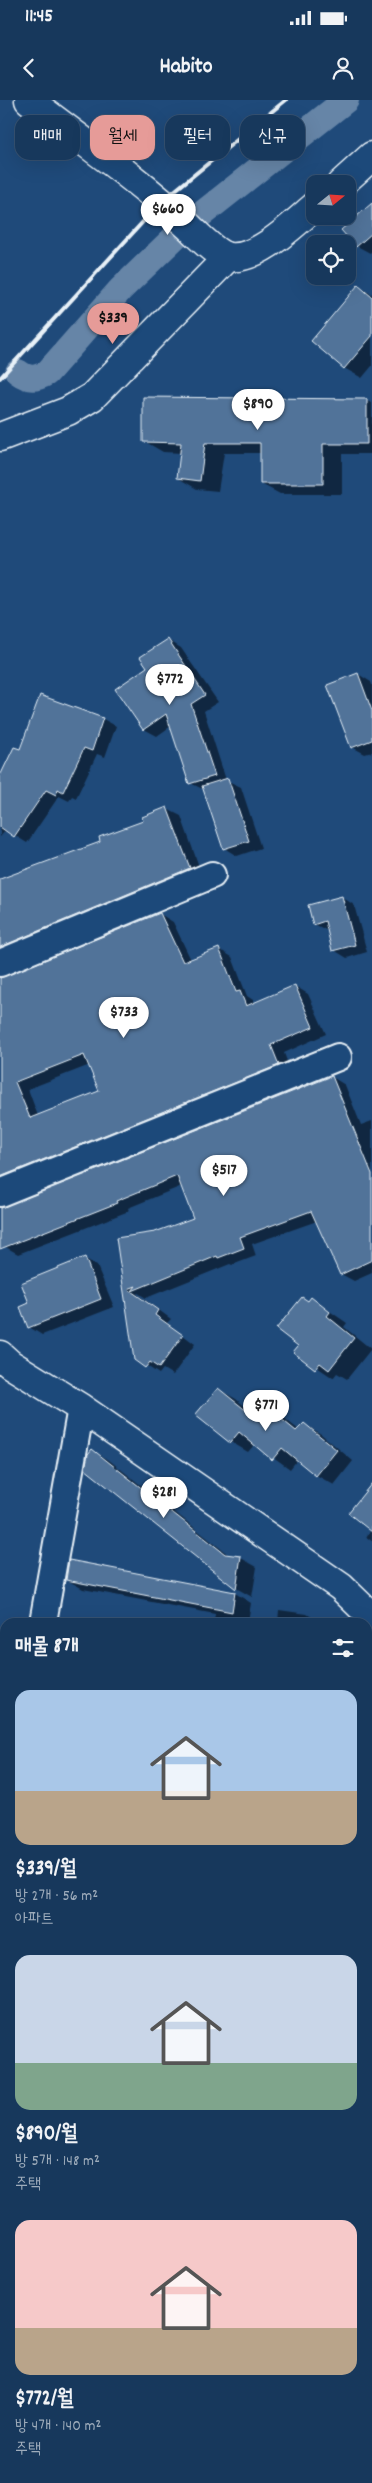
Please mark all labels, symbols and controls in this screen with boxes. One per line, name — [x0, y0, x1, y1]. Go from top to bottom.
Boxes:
text: 11:45 — [25, 4, 53, 31]
text: Habito — [159, 52, 213, 83]
icon: back — [15, 54, 43, 82]
icon: person — [329, 54, 357, 82]
chip: 매매 — [15, 115, 80, 160]
chip: 월세 — [90, 115, 155, 160]
chip: 필터 — [165, 115, 230, 160]
chip: 신규 — [240, 115, 305, 160]
north arrow — [306, 175, 356, 225]
map controls — [306, 175, 356, 285]
pin: $660 — [138, 194, 198, 236]
text: $660 — [152, 198, 184, 221]
button: locate — [306, 235, 356, 285]
pin: $339 — [83, 302, 143, 345]
text: $339 — [98, 307, 128, 330]
pin: $890 — [228, 388, 288, 431]
text: $890 — [243, 393, 273, 416]
pin: $772 — [140, 664, 200, 706]
text: $772 — [156, 668, 184, 691]
pin: $733 — [94, 996, 154, 1039]
text: $733 — [110, 1001, 138, 1024]
pin: $517 — [194, 1154, 254, 1197]
text: $517 — [211, 1159, 237, 1182]
pin: $771 — [236, 1390, 296, 1432]
text: $771 — [254, 1394, 278, 1417]
pin: $281 — [134, 1476, 194, 1519]
text: $281 — [151, 1481, 177, 1504]
text: 매물 8개 — [15, 1633, 79, 1663]
icon: filters — [329, 1634, 357, 1662]
icon: home — [141, 1723, 231, 1813]
text: $339/월 — [15, 1855, 77, 1885]
text: 방 2개 · 56 m² — [15, 1885, 98, 1908]
text: 아파트 — [15, 1908, 54, 1931]
icon: home — [141, 1988, 231, 2078]
text: $890/월 — [15, 2120, 78, 2150]
text: 방 5개 · 148 m² — [15, 2150, 100, 2173]
text: 주택 — [15, 2173, 41, 2196]
icon: home — [141, 2253, 231, 2343]
text: $772/월 — [15, 2385, 74, 2415]
text: 방 4개 · 140 m² — [15, 2415, 101, 2438]
text: 주택 — [15, 2438, 41, 2461]

